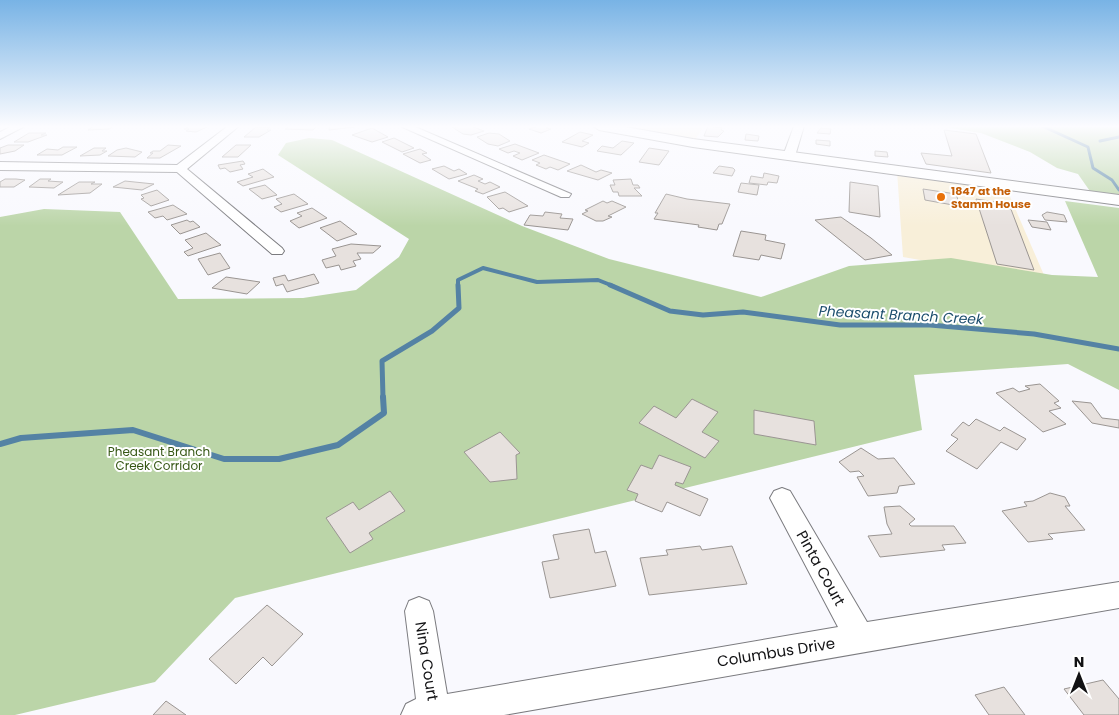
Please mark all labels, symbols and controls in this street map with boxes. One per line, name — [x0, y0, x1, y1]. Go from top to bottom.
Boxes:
place label: 1847 at the Stamm House — [951, 183, 1031, 212]
marker: 1847 at the Stamm House — [935, 191, 947, 203]
water label: Pheasant Branch Creek — [818, 301, 985, 329]
park label: Pheasant Branch Creek Corridor — [108, 443, 210, 474]
street label: Pinta Court — [792, 526, 850, 610]
street label: Nina Court — [410, 620, 444, 702]
street label: Columbus Drive — [716, 632, 836, 672]
north arrow — [1054, 650, 1104, 700]
text: N — [1074, 652, 1084, 672]

